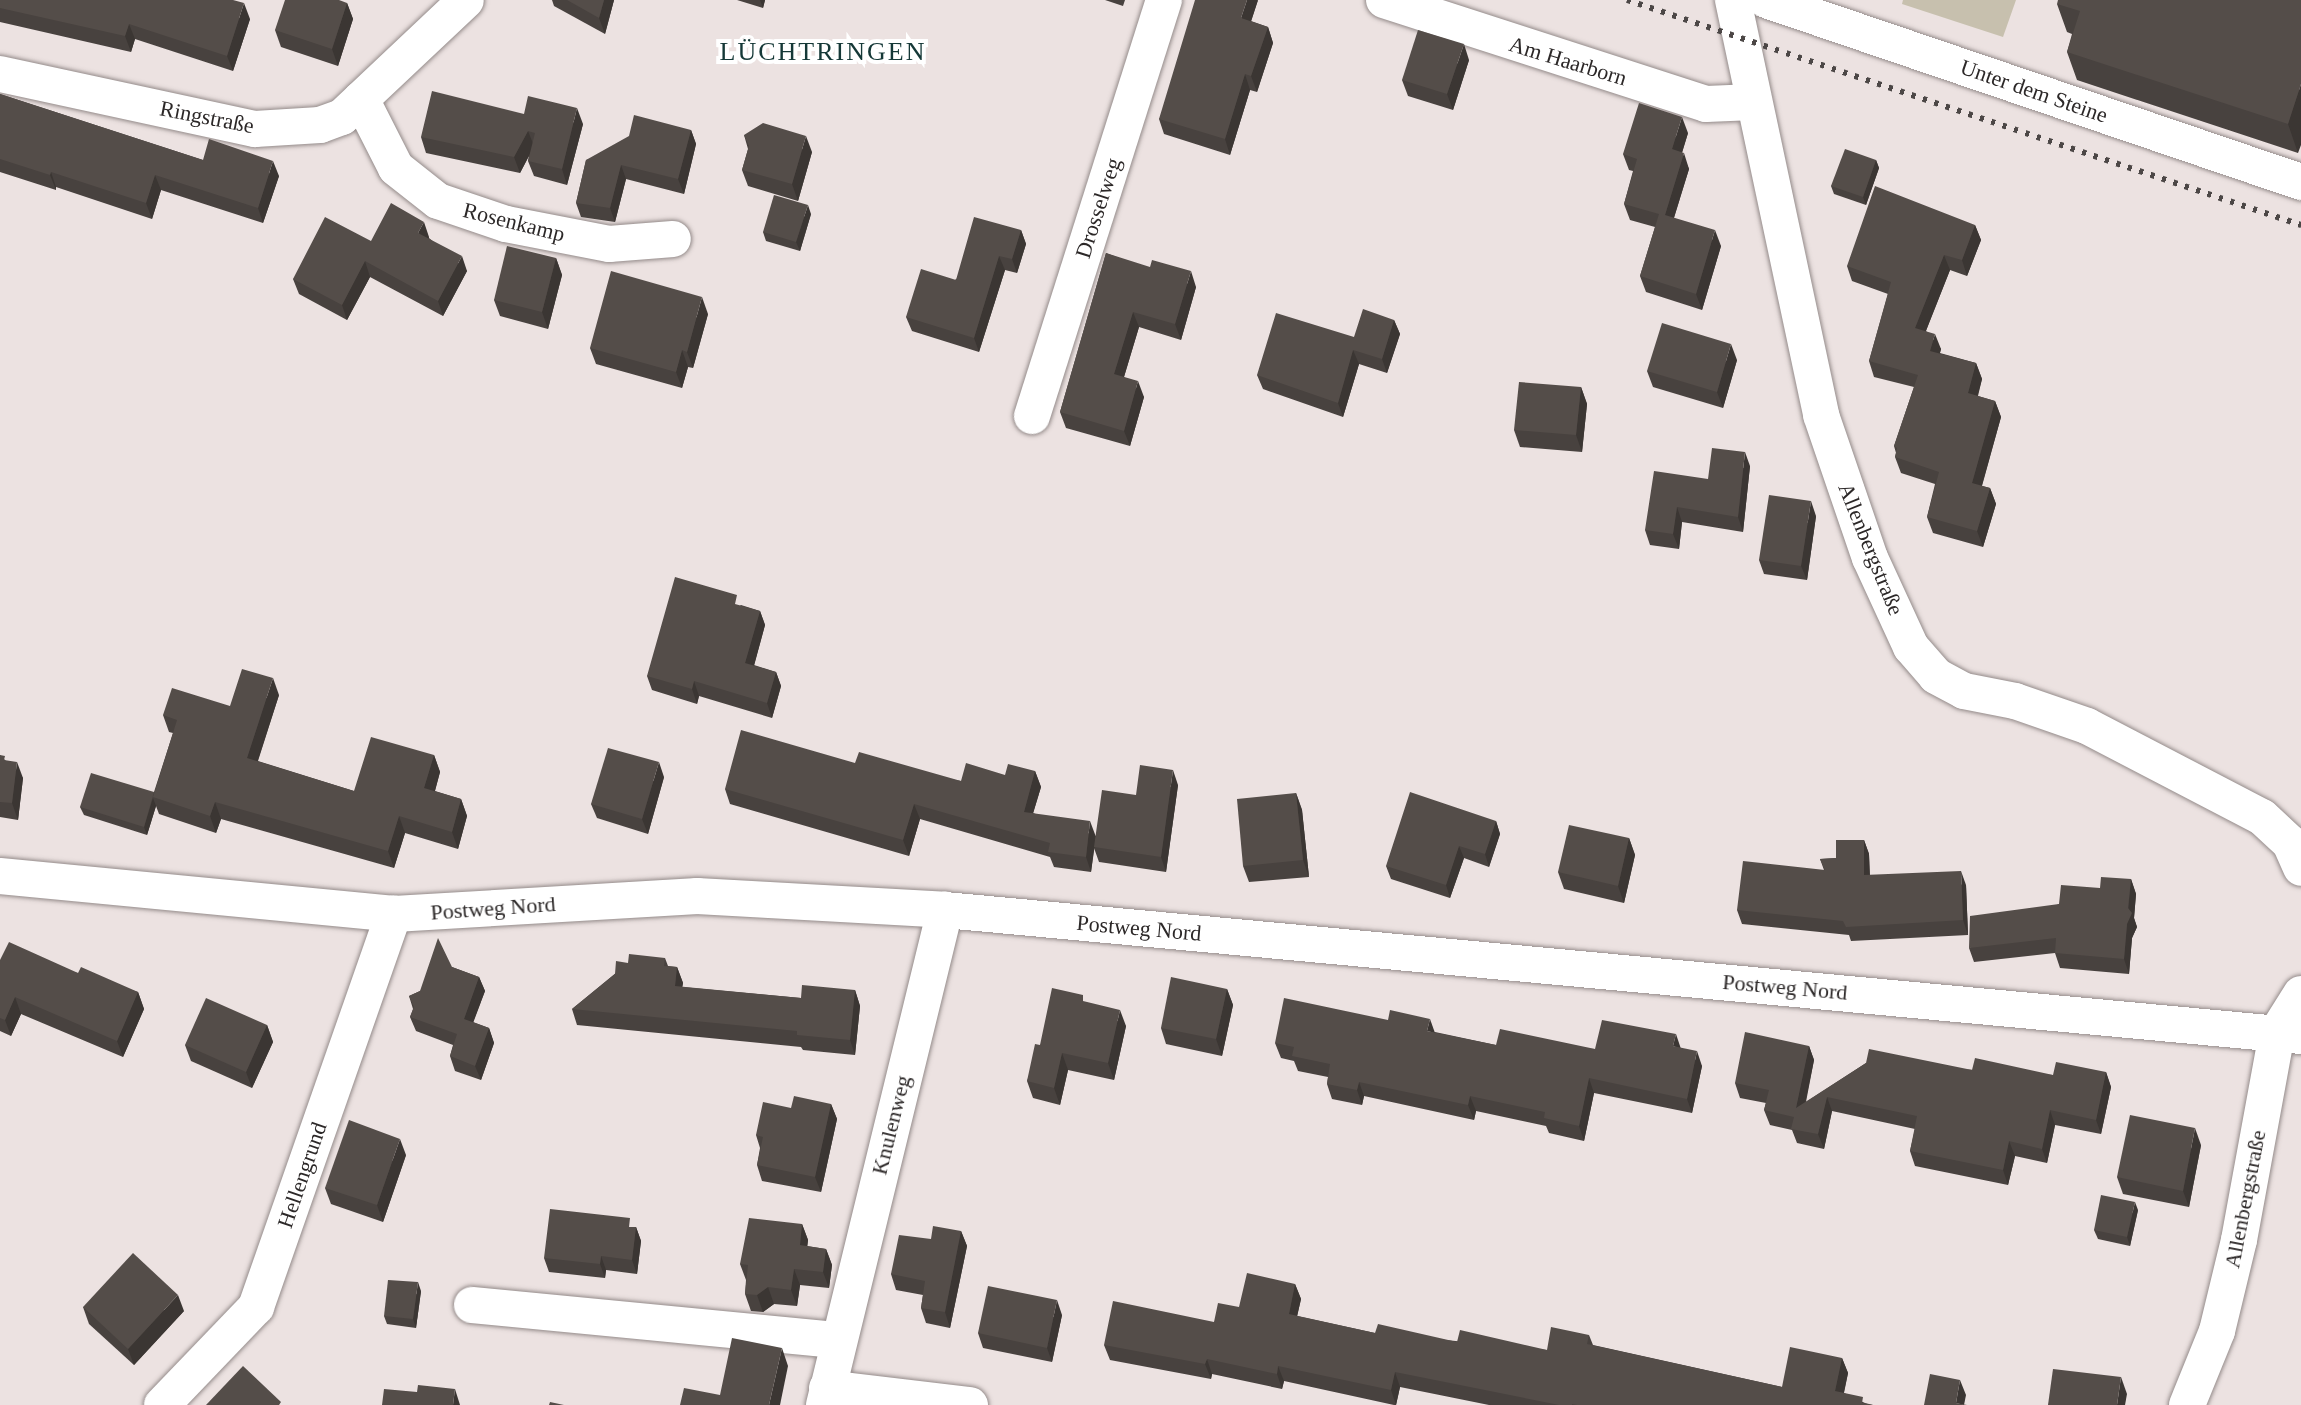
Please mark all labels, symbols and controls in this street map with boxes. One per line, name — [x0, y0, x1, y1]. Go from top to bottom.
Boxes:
street label: Am Haarborn — [1506, 31, 1630, 91]
district label: LÜCHTRINGEN — [720, 36, 926, 68]
street label: Unter dem Steine — [1957, 53, 2111, 129]
street label: Ringstraße — [158, 95, 256, 139]
street label: Drosselweg — [1069, 155, 1127, 261]
street label: Rosenkamp — [460, 197, 568, 247]
street label: Allenbergstraße — [1833, 479, 1909, 619]
street label: Postweg Nord — [430, 890, 556, 926]
street label: Postweg Nord — [1075, 909, 1203, 947]
street label: Postweg Nord — [1721, 968, 1849, 1006]
street label: Knulenweg — [866, 1073, 916, 1177]
street label: Hellengrund — [272, 1119, 332, 1231]
street label: Allenbergstraße — [2219, 1128, 2271, 1270]

